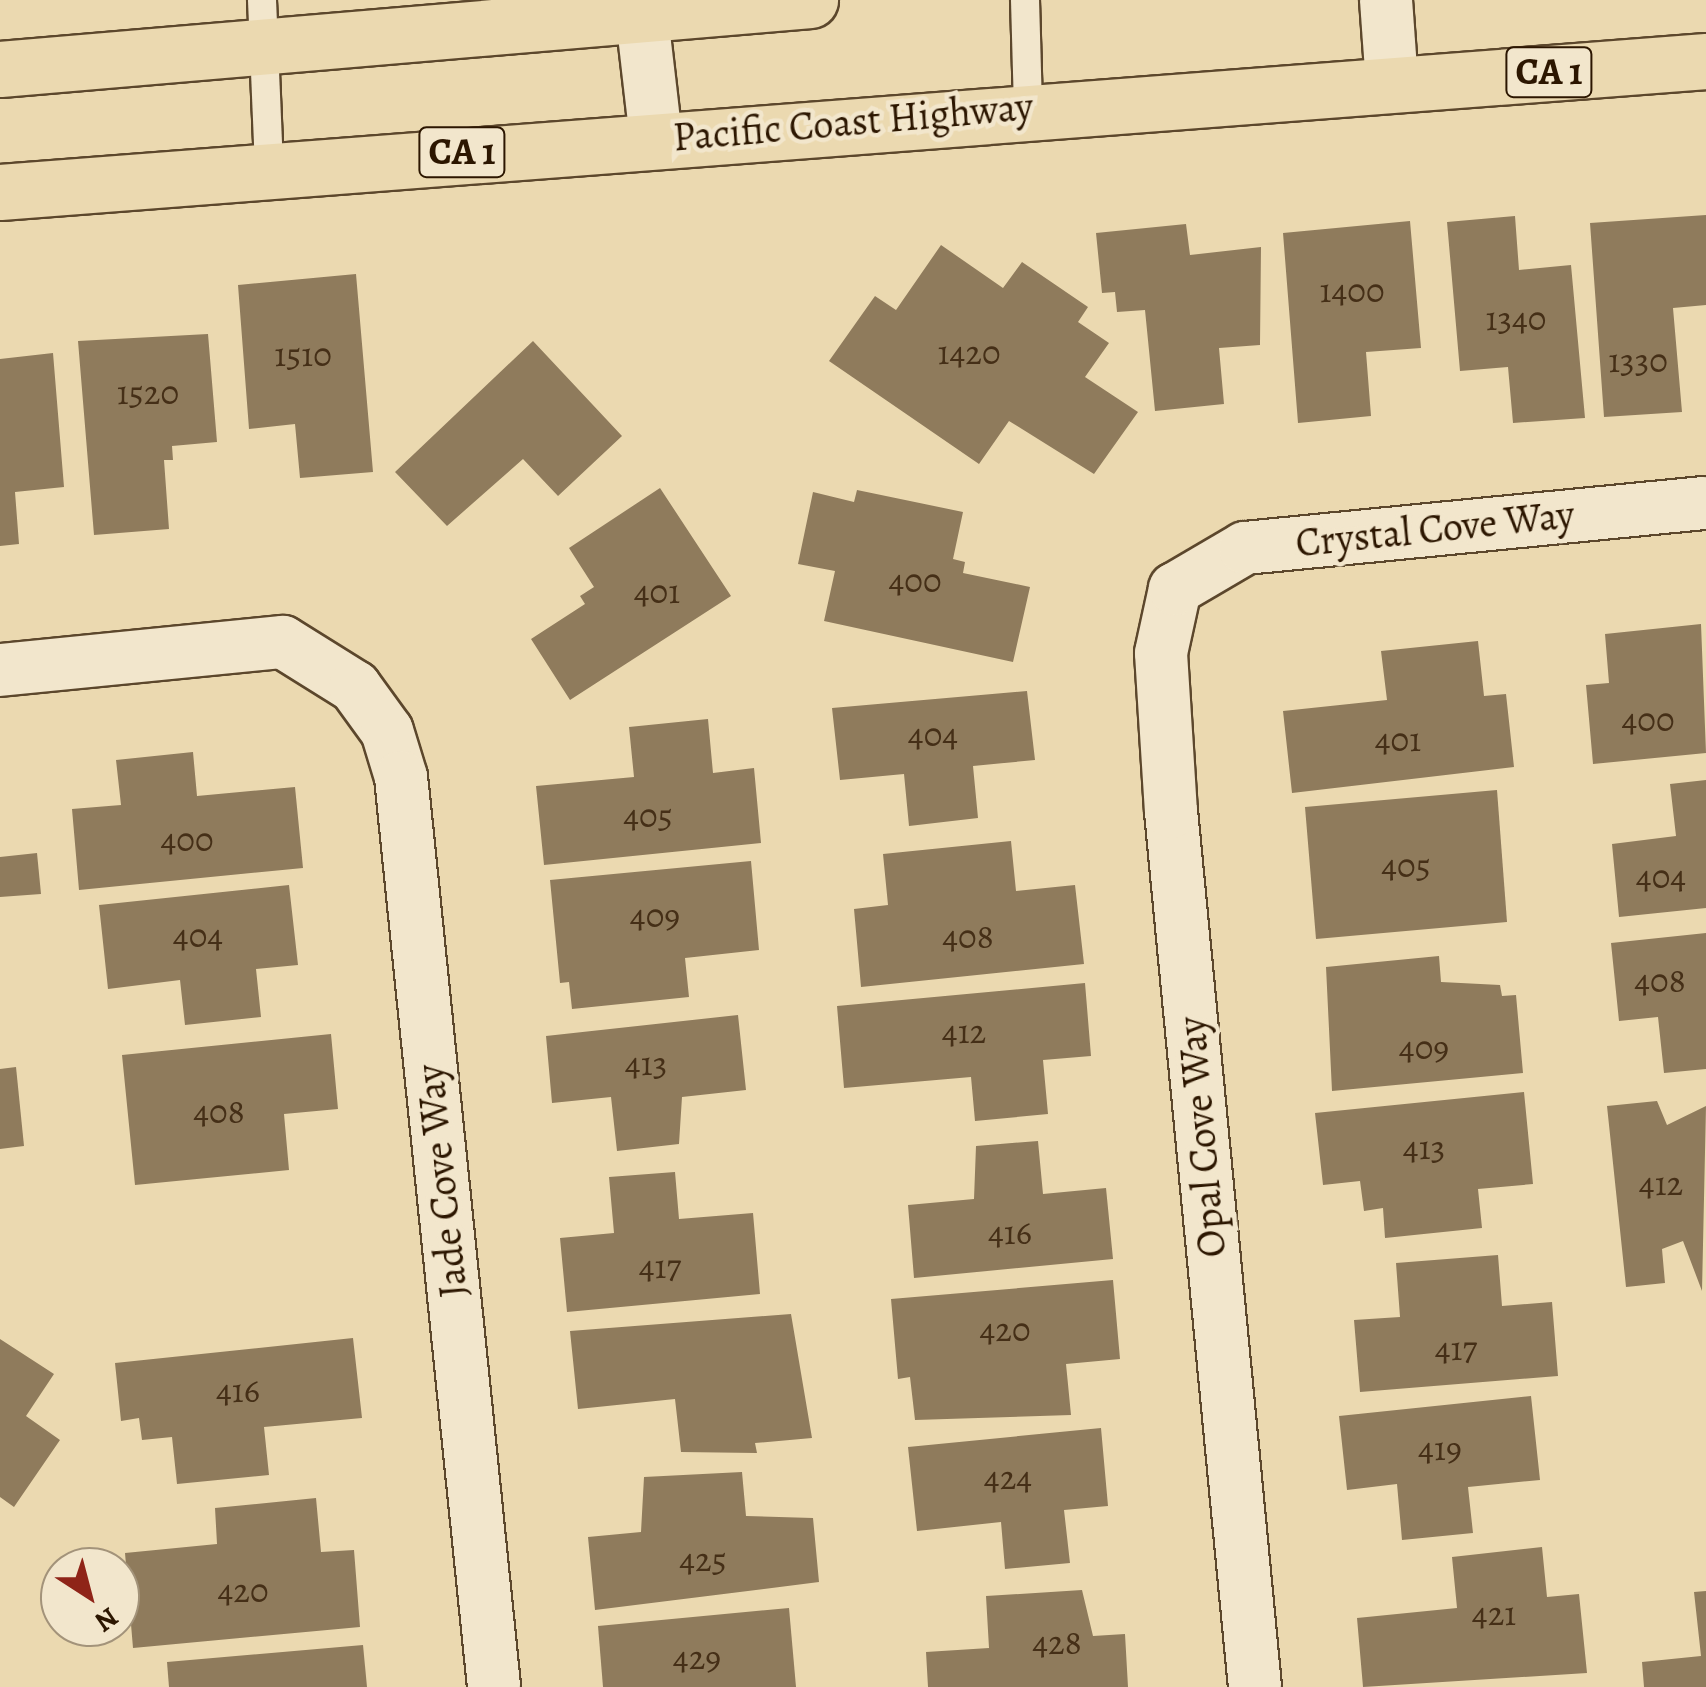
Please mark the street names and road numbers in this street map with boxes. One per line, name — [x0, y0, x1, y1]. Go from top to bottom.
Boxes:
road number: CA 1 — [1504, 39, 1594, 105]
street label: Pacific Coast Highway — [671, 82, 1035, 162]
road number: CA 1 — [417, 119, 507, 185]
street label: Crystal Cove Way — [1293, 491, 1577, 567]
street label: Opal Cove Way — [1168, 1015, 1236, 1259]
street label: Jade Cove Way — [406, 1062, 478, 1300]

